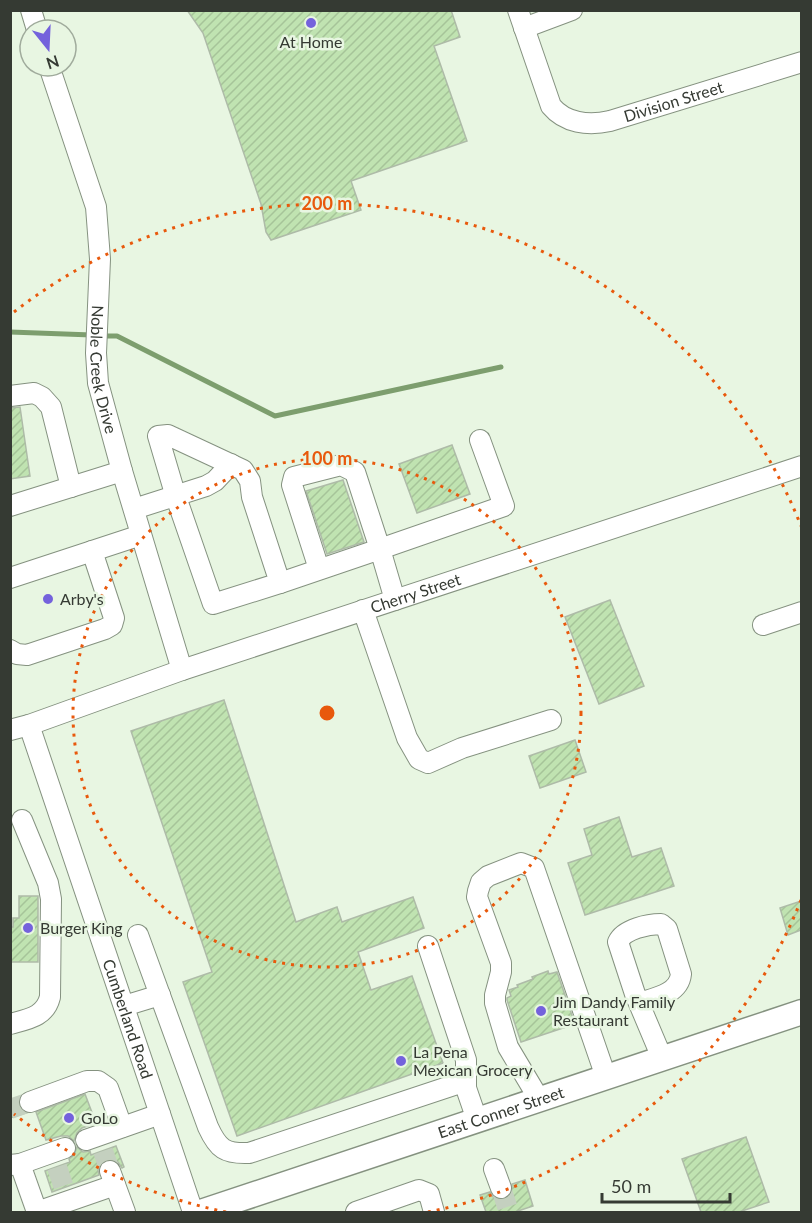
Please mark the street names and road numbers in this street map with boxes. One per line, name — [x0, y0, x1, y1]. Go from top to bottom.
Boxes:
street label: Division Street — [621, 77, 726, 125]
street label: Noble Creek Drive — [87, 305, 121, 436]
street label: Cherry Street — [368, 569, 463, 616]
street label: Cumberland Road — [99, 956, 157, 1081]
street label: East Conner Street — [435, 1082, 566, 1142]

